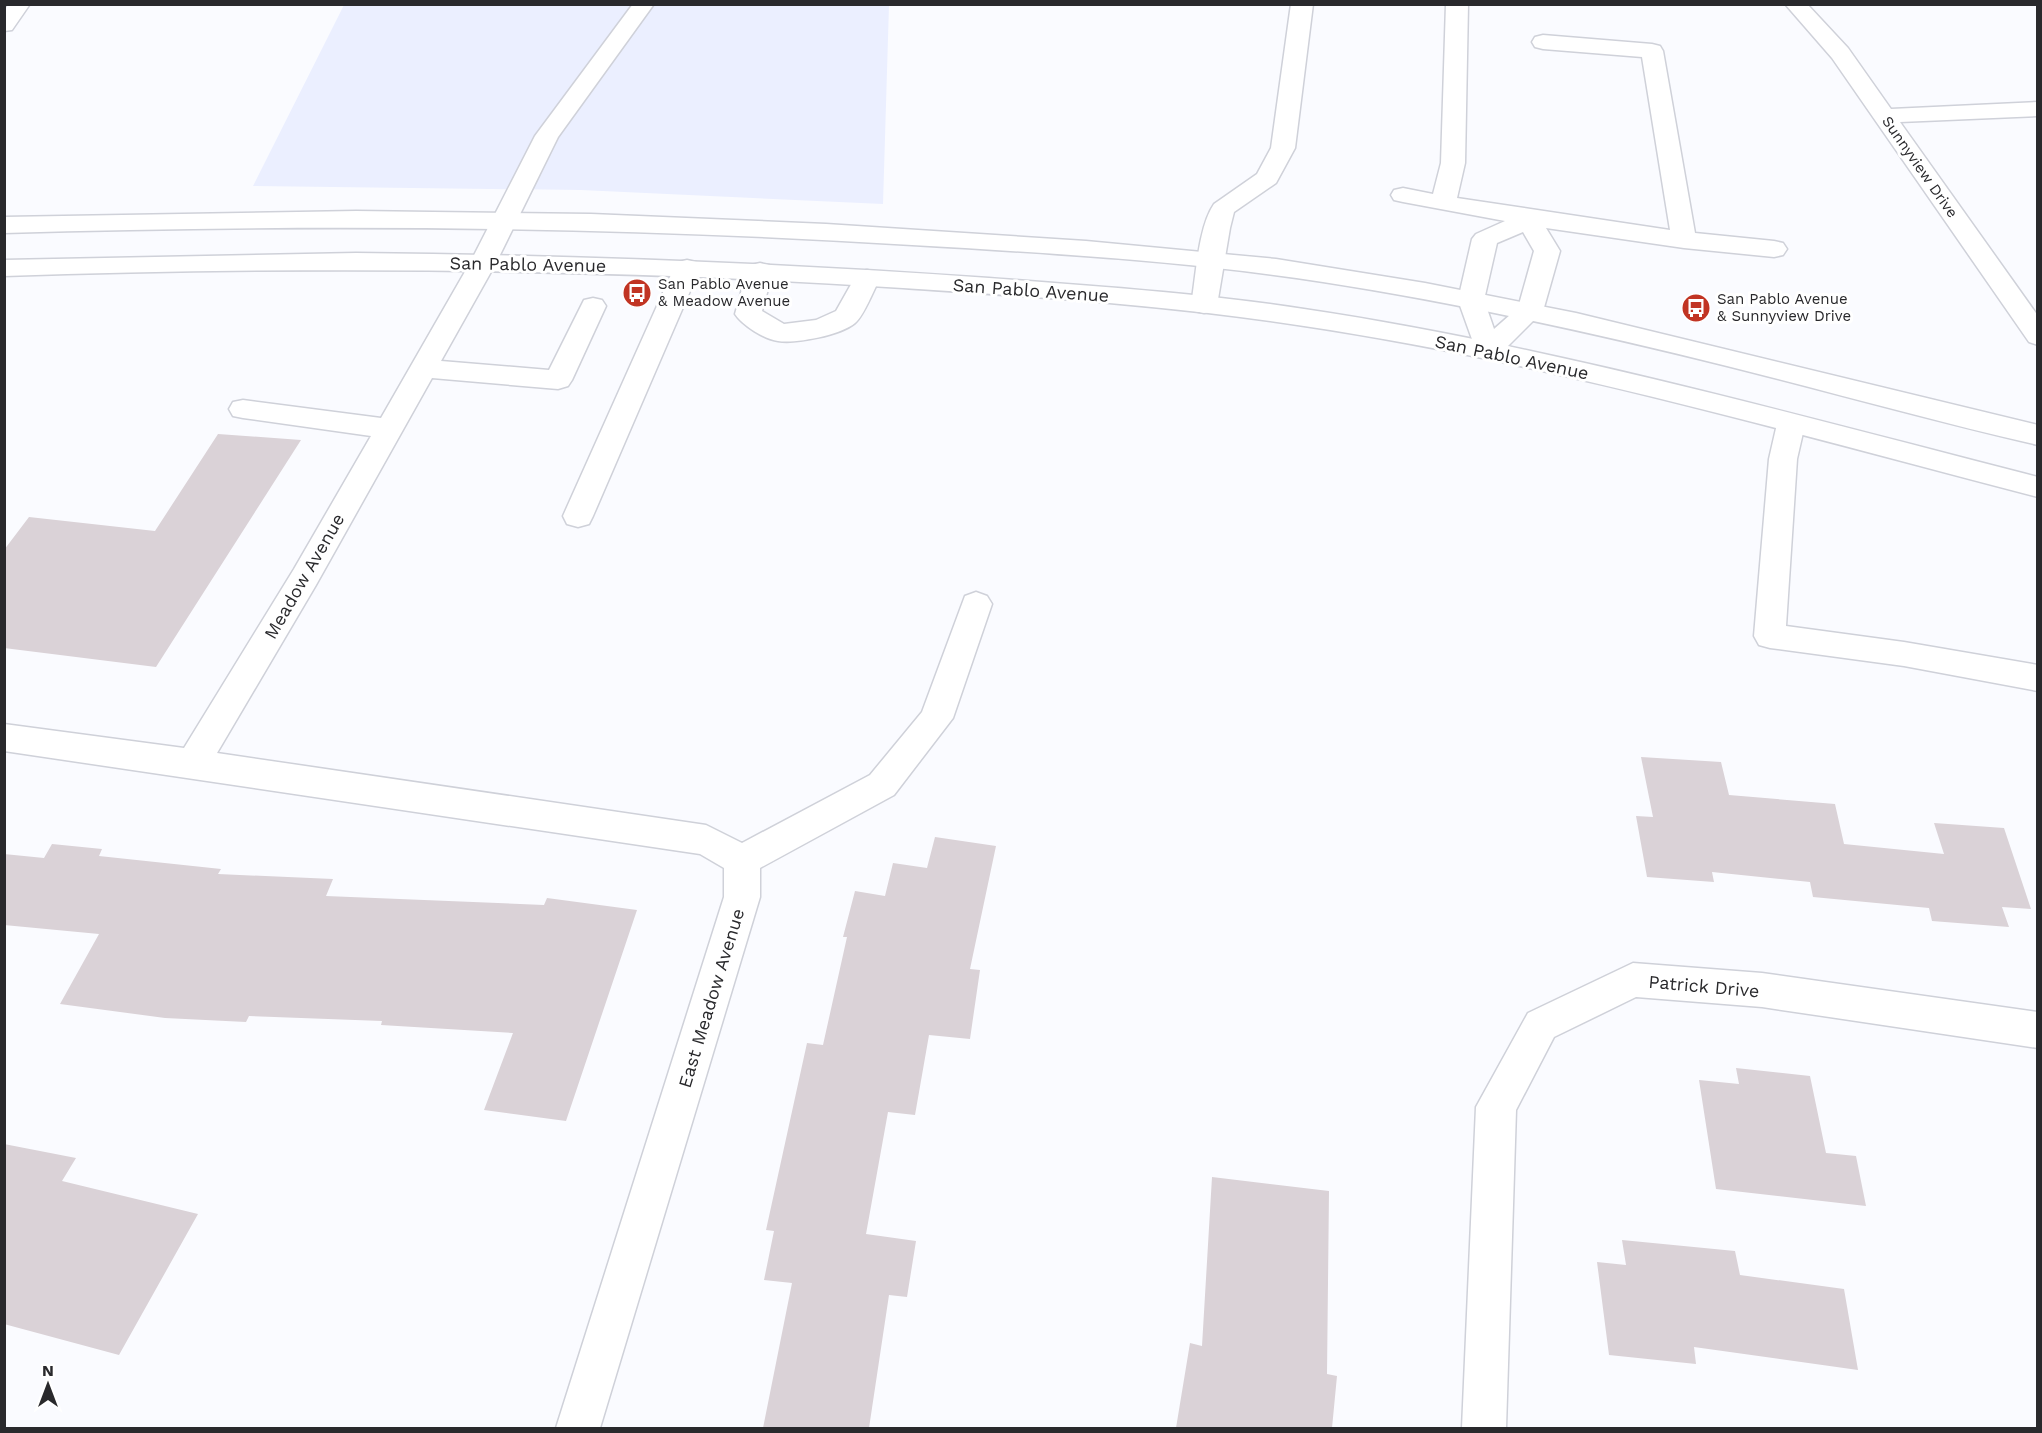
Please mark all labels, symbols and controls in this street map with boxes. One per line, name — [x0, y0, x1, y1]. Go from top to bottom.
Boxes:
street label: Sunnyview Drive — [1878, 113, 1962, 221]
street label: San Pablo Avenue — [449, 252, 607, 276]
street label: San Pablo Avenue — [952, 274, 1110, 306]
place label: San Pablo Avenue & Meadow Avenue — [658, 275, 790, 310]
bus stop icon: San Pablo Avenue & Meadow Avenue — [621, 277, 653, 309]
place label: San Pablo Avenue & Sunnyview Drive — [1717, 290, 1851, 325]
bus stop icon: San Pablo Avenue & Sunnyview Drive — [1680, 292, 1712, 324]
street label: San Pablo Avenue — [1433, 330, 1591, 384]
street label: Meadow Avenue — [260, 510, 348, 642]
street label: East Meadow Avenue — [674, 906, 748, 1090]
street label: Patrick Drive — [1648, 971, 1760, 1001]
north arrow — [18, 1355, 78, 1415]
text: N — [42, 1361, 54, 1380]

